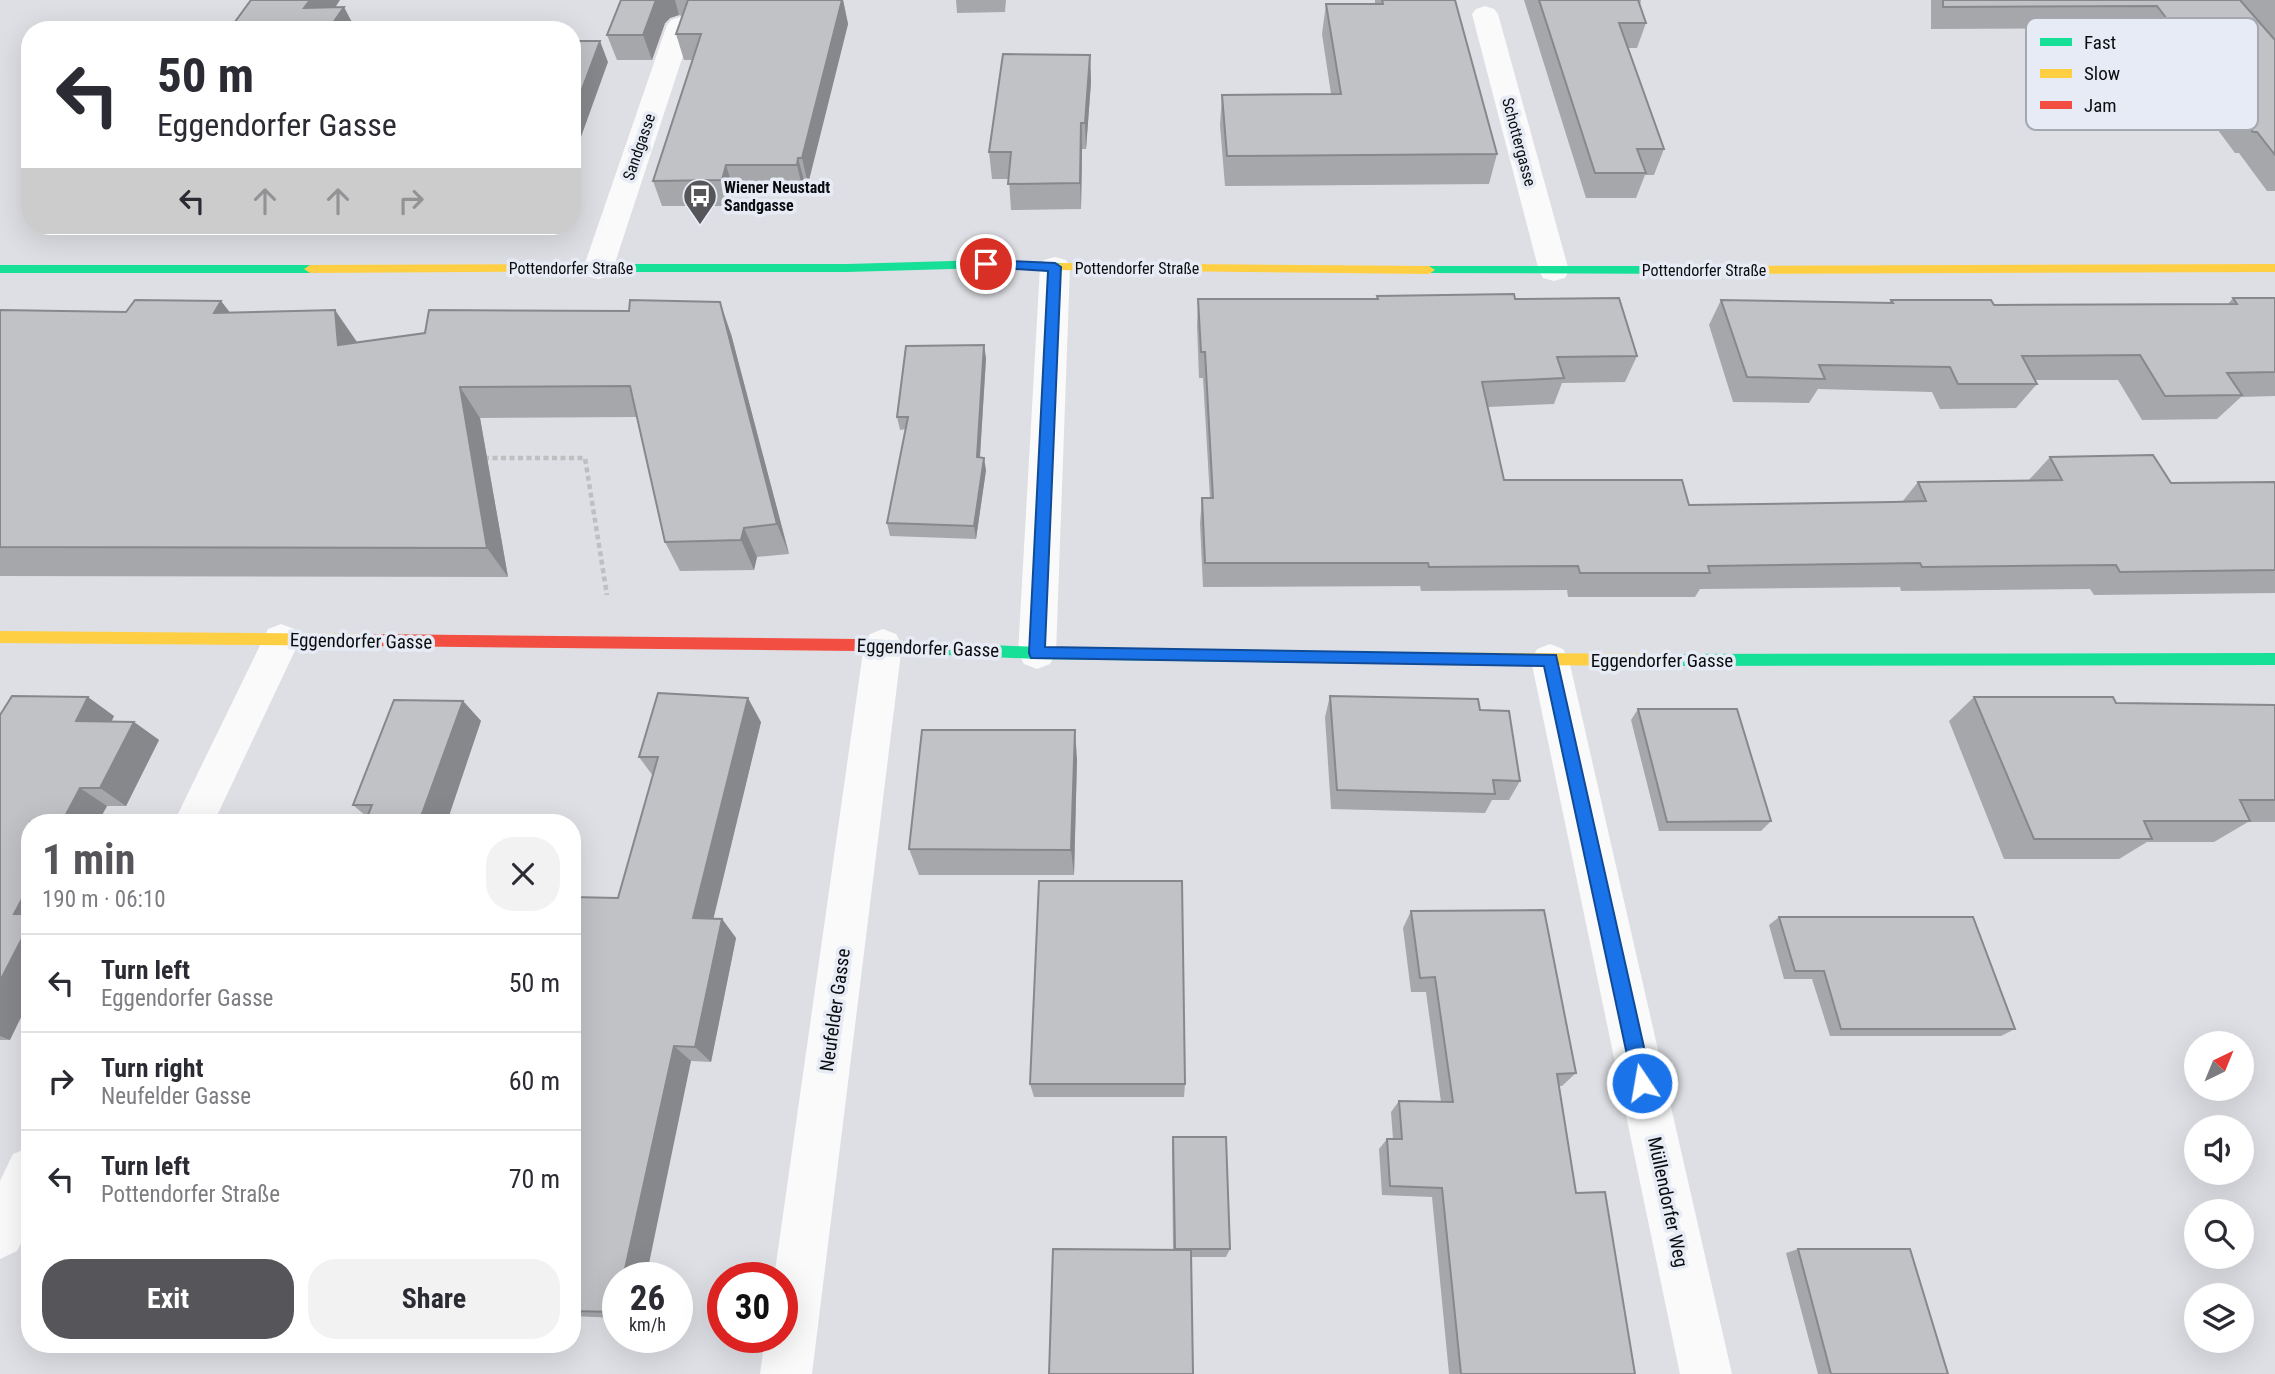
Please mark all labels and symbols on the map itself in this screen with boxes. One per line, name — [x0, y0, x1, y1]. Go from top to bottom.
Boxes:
legend — [2026, 18, 2258, 130]
text: Fast — [2084, 31, 2116, 54]
text: Slow — [2084, 62, 2120, 85]
text: Jam — [2084, 94, 2117, 117]
street label: Schottergasse — [1498, 96, 1540, 188]
street label: Sandgasse — [619, 111, 659, 183]
bus stop icon: Wiener Neustadt Sandgasse — [681, 177, 719, 226]
place label: Wiener Neustadt Sandgasse — [724, 178, 830, 215]
pin — [956, 234, 1016, 294]
street label: Pottendorfer Straße — [509, 259, 633, 278]
street label: Pottendorfer Straße — [1075, 259, 1199, 278]
street label: Pottendorfer Straße — [1642, 261, 1766, 280]
street label: Eggendorfer Gasse — [290, 628, 432, 654]
street label: Eggendorfer Gasse — [856, 634, 1000, 662]
street label: Eggendorfer Gasse — [1591, 649, 1733, 672]
street label: Neufelder Gasse — [815, 947, 855, 1073]
north arrow — [2184, 1031, 2254, 1101]
position arrow — [1605, 1046, 1679, 1120]
street label: Müllendorfer Weg — [1643, 1135, 1693, 1269]
speed limit sign: 30 — [707, 1262, 798, 1353]

